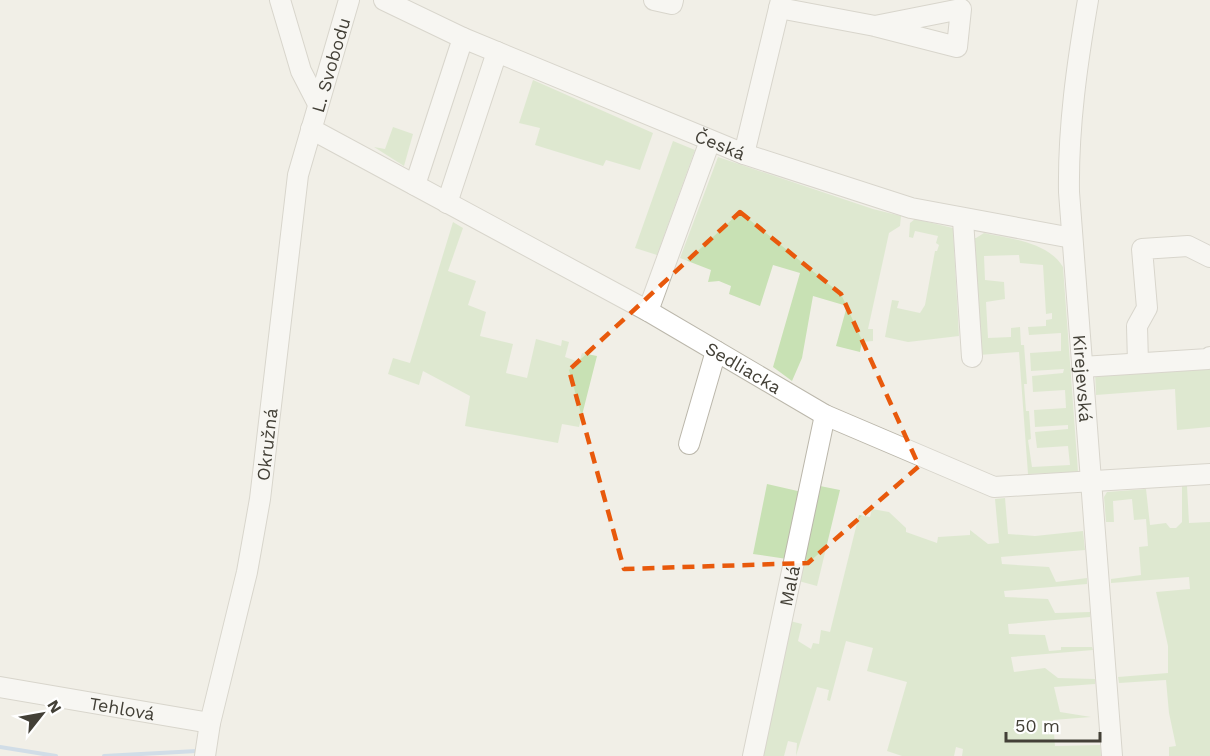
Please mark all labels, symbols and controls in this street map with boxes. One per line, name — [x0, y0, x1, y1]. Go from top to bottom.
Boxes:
street label: L. Svobodu — [306, 15, 354, 115]
street label: Česká — [692, 124, 749, 164]
street label: Kirejevská — [1069, 334, 1097, 423]
street label: Sedliacka — [702, 337, 785, 398]
street label: Okružná — [252, 407, 281, 482]
street label: Malá — [774, 563, 803, 608]
north arrow — [12, 684, 72, 744]
street label: Tehlová — [88, 692, 157, 724]
text: N — [43, 697, 66, 717]
scale bar — [1006, 705, 1100, 743]
text: 50 m — [1015, 715, 1060, 736]

